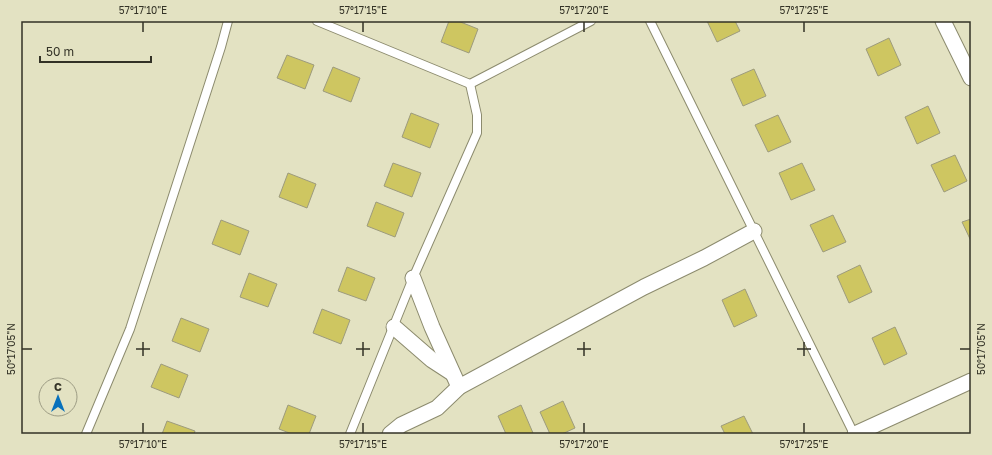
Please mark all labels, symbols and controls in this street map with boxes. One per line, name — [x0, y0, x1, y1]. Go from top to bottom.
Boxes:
text: 57°17'10"E — [119, 4, 167, 16]
text: 57°17'15"E — [339, 4, 387, 16]
text: 57°17'20"E — [559, 4, 609, 16]
text: 57°17'25"E — [780, 4, 828, 16]
scale bar — [40, 38, 151, 64]
text: 50 m — [46, 44, 74, 59]
text: 50°17'05"N — [5, 323, 17, 375]
text: 50°17'05"N — [975, 323, 987, 375]
north arrow — [38, 377, 78, 417]
text: С — [54, 380, 62, 393]
text: 57°17'10"E — [119, 438, 167, 450]
text: 57°17'15"E — [339, 438, 387, 450]
text: 57°17'20"E — [559, 438, 609, 450]
text: 57°17'25"E — [780, 438, 828, 450]

